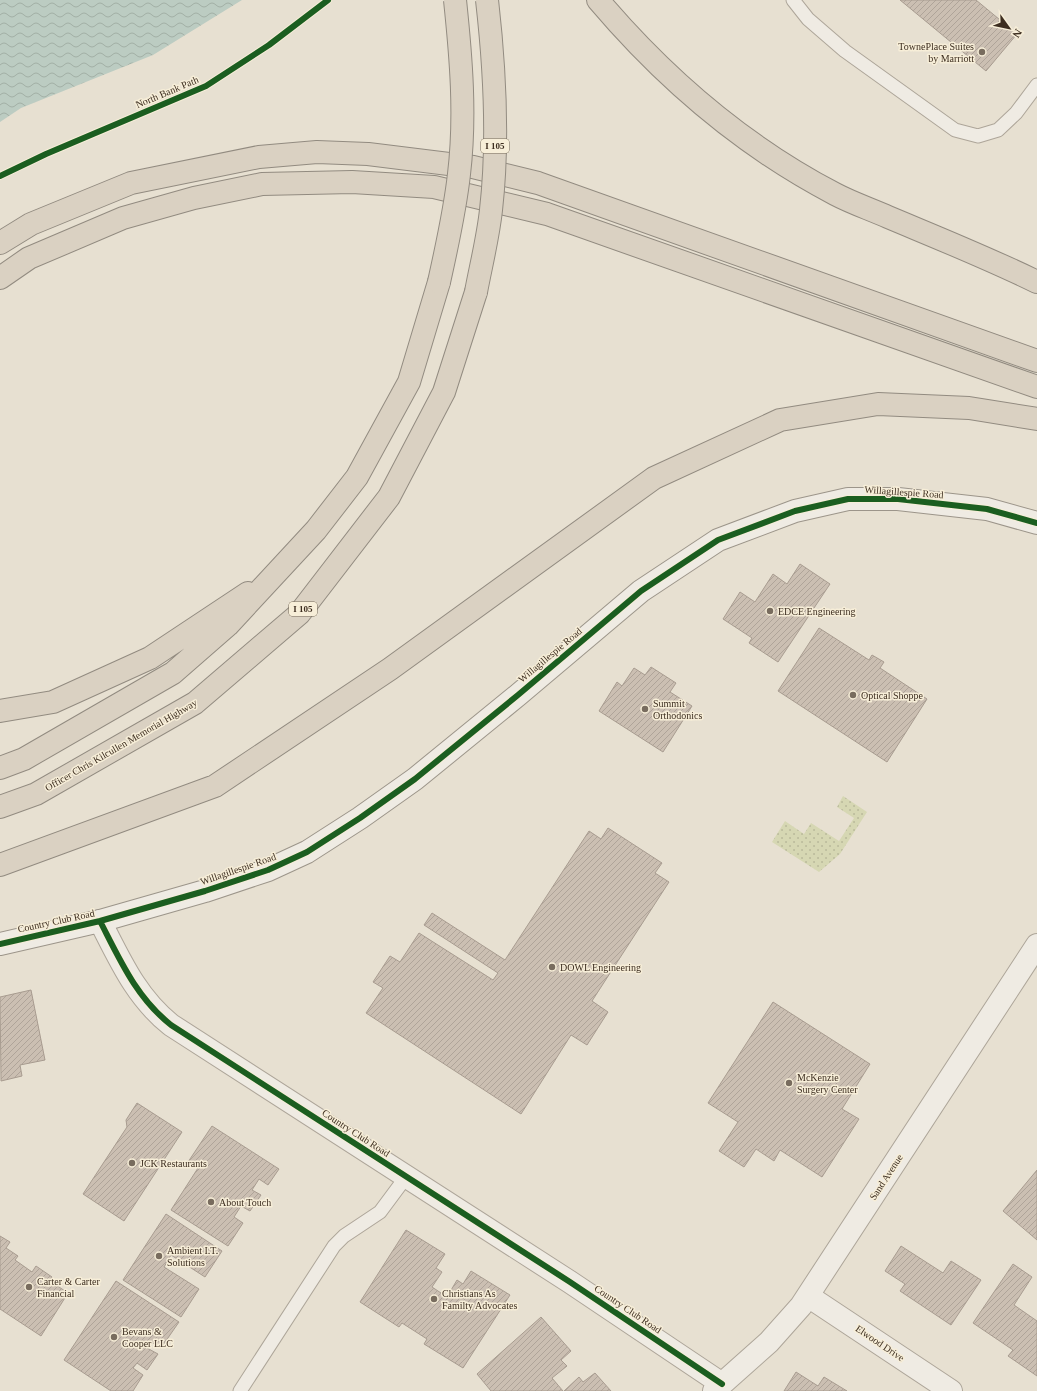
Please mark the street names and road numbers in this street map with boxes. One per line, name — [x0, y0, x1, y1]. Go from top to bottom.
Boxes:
street label: North Bank Path — [134, 74, 200, 110]
road number: I 105 — [481, 139, 509, 153]
street label: Willagillespie Road — [864, 484, 944, 500]
road number: I 105 — [289, 602, 317, 616]
street label: Willagillespie Road — [516, 625, 584, 685]
street label: Officer Chris Kilcullen Memorial Highway — [43, 697, 199, 793]
street label: Willagillespie Road — [199, 851, 277, 887]
street label: Country Club Road — [17, 907, 95, 935]
street label: Country Club Road — [320, 1107, 392, 1159]
street label: Sand Avenue — [867, 1152, 905, 1202]
street label: Country Club Road — [592, 1283, 664, 1335]
street label: Elwood Drive — [854, 1323, 907, 1364]

